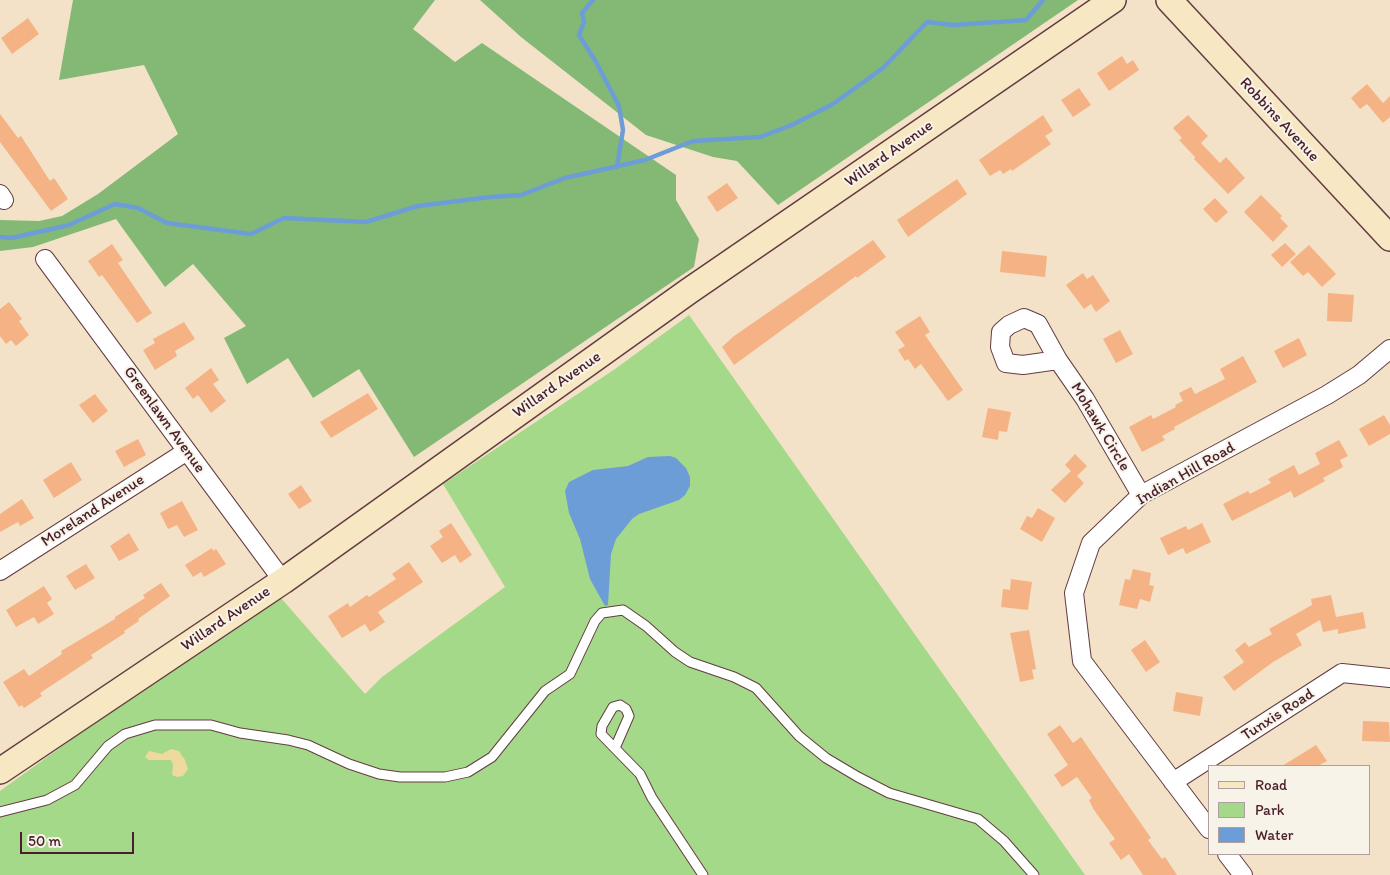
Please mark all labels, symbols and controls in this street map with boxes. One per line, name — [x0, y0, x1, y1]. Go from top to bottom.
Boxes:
street label: Robbins Avenue — [1235, 74, 1323, 166]
street label: Willard Avenue — [841, 116, 937, 192]
street label: Willard Avenue — [509, 347, 605, 423]
street label: Greenlawn Avenue — [119, 363, 209, 477]
street label: Mohawk Circle — [1066, 379, 1134, 475]
street label: Indian Hill Road — [1133, 438, 1239, 510]
street label: Moreland Avenue — [38, 471, 148, 551]
street label: Willard Avenue — [178, 582, 274, 656]
street label: Tunxis Road — [1238, 684, 1318, 746]
legend — [1208, 765, 1370, 855]
text: Road — [1255, 776, 1287, 794]
text: Park — [1255, 801, 1285, 819]
scale bar — [22, 822, 136, 854]
text: Water — [1255, 826, 1293, 844]
text: 50 m — [28, 832, 61, 850]

